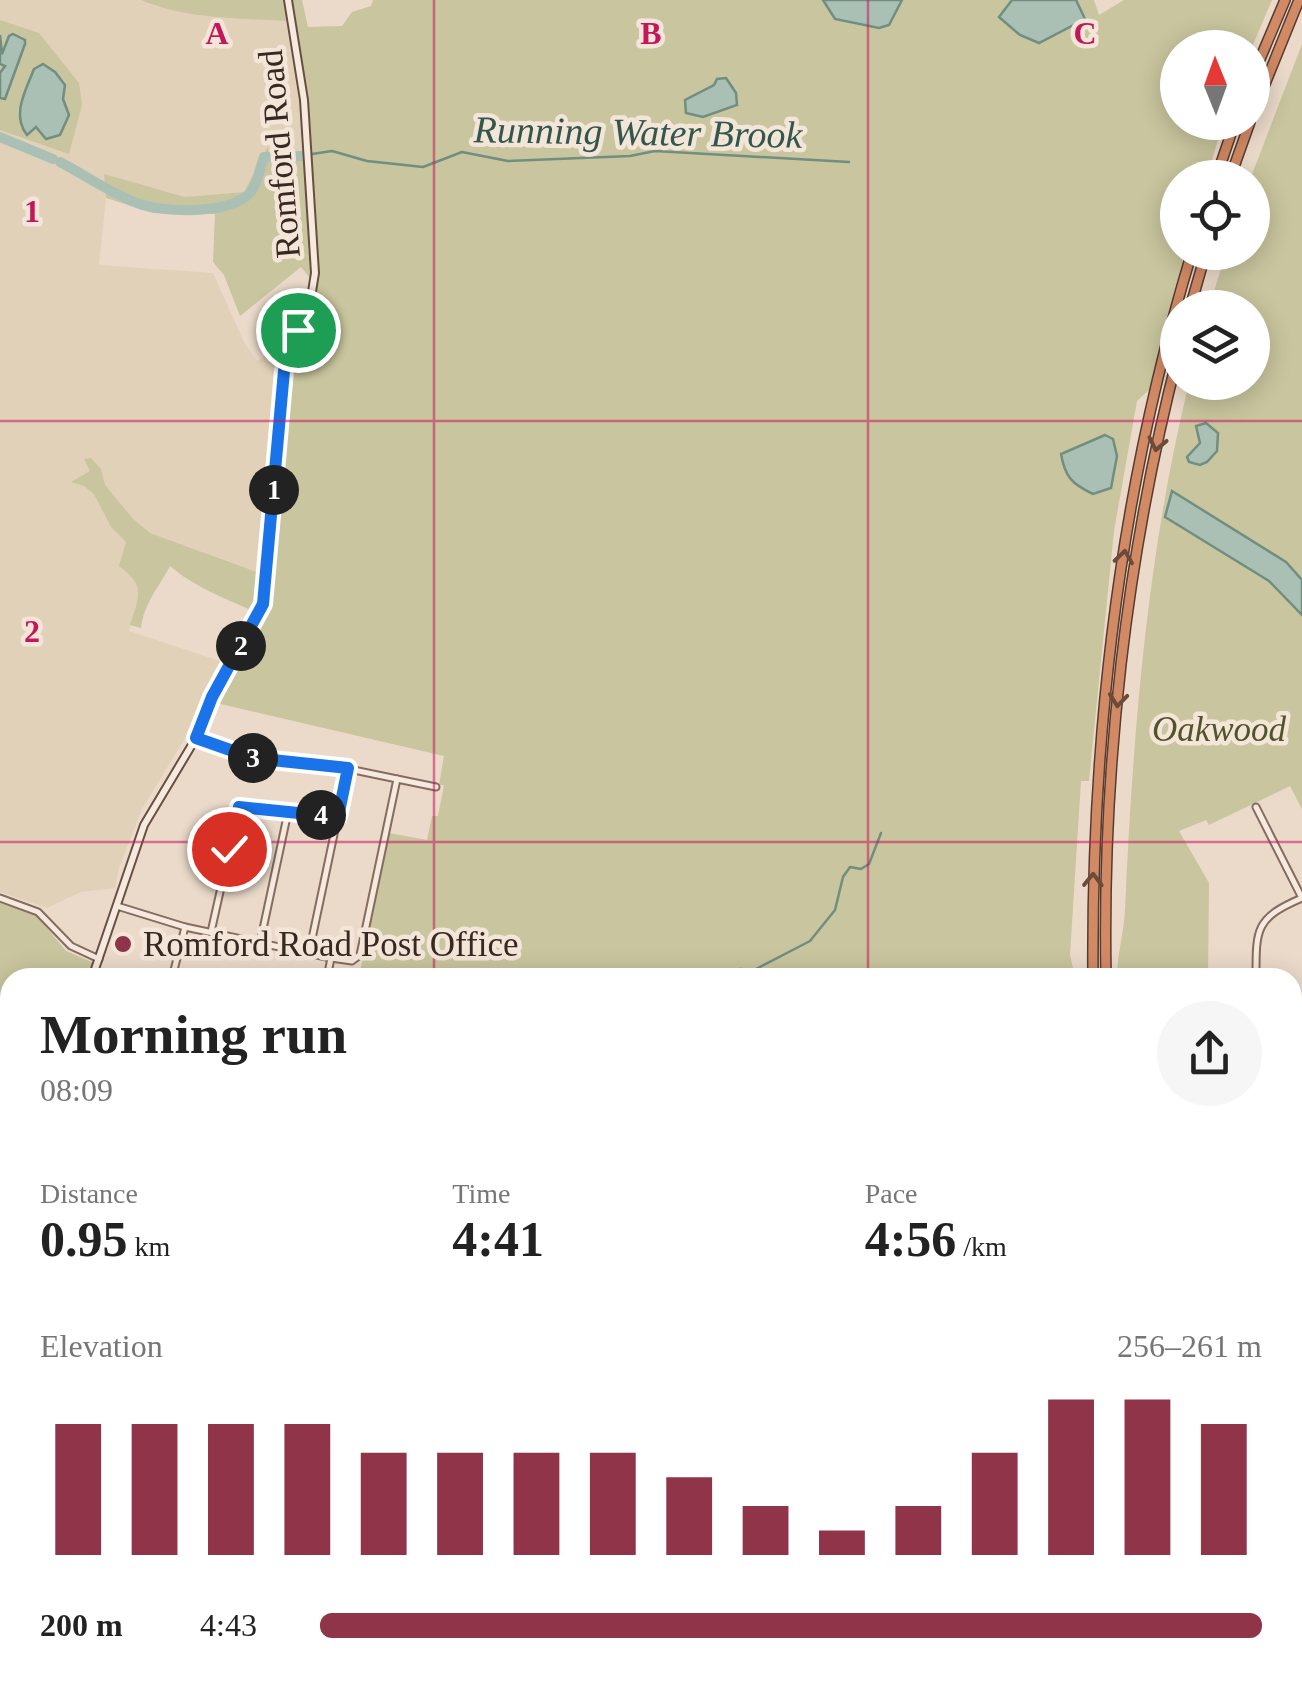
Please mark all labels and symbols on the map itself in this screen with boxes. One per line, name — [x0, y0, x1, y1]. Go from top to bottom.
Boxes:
text: A — [205, 15, 229, 51]
text: B — [640, 15, 662, 51]
text: C — [1073, 15, 1097, 51]
north arrow — [1160, 30, 1270, 140]
street label: Romford Road — [251, 48, 308, 260]
water label: Running Water Brook — [472, 108, 804, 156]
text: 1 — [24, 193, 40, 229]
pin — [256, 288, 341, 373]
one-way arrow — [1148, 436, 1169, 453]
pin: 1 — [249, 465, 299, 515]
one-way arrow — [1113, 549, 1134, 565]
text: 2 — [24, 613, 40, 649]
pin: 2 — [216, 621, 266, 671]
one-way arrow — [1108, 693, 1129, 709]
park label: Oakwood — [1152, 710, 1287, 749]
pin: 3 — [228, 733, 278, 783]
pin: 4 — [296, 790, 346, 840]
pin — [187, 807, 272, 892]
one-way arrow — [1082, 872, 1104, 888]
place label: Romford Road Post Office — [143, 925, 519, 964]
marker: Romford Road Post Office — [112, 933, 134, 955]

